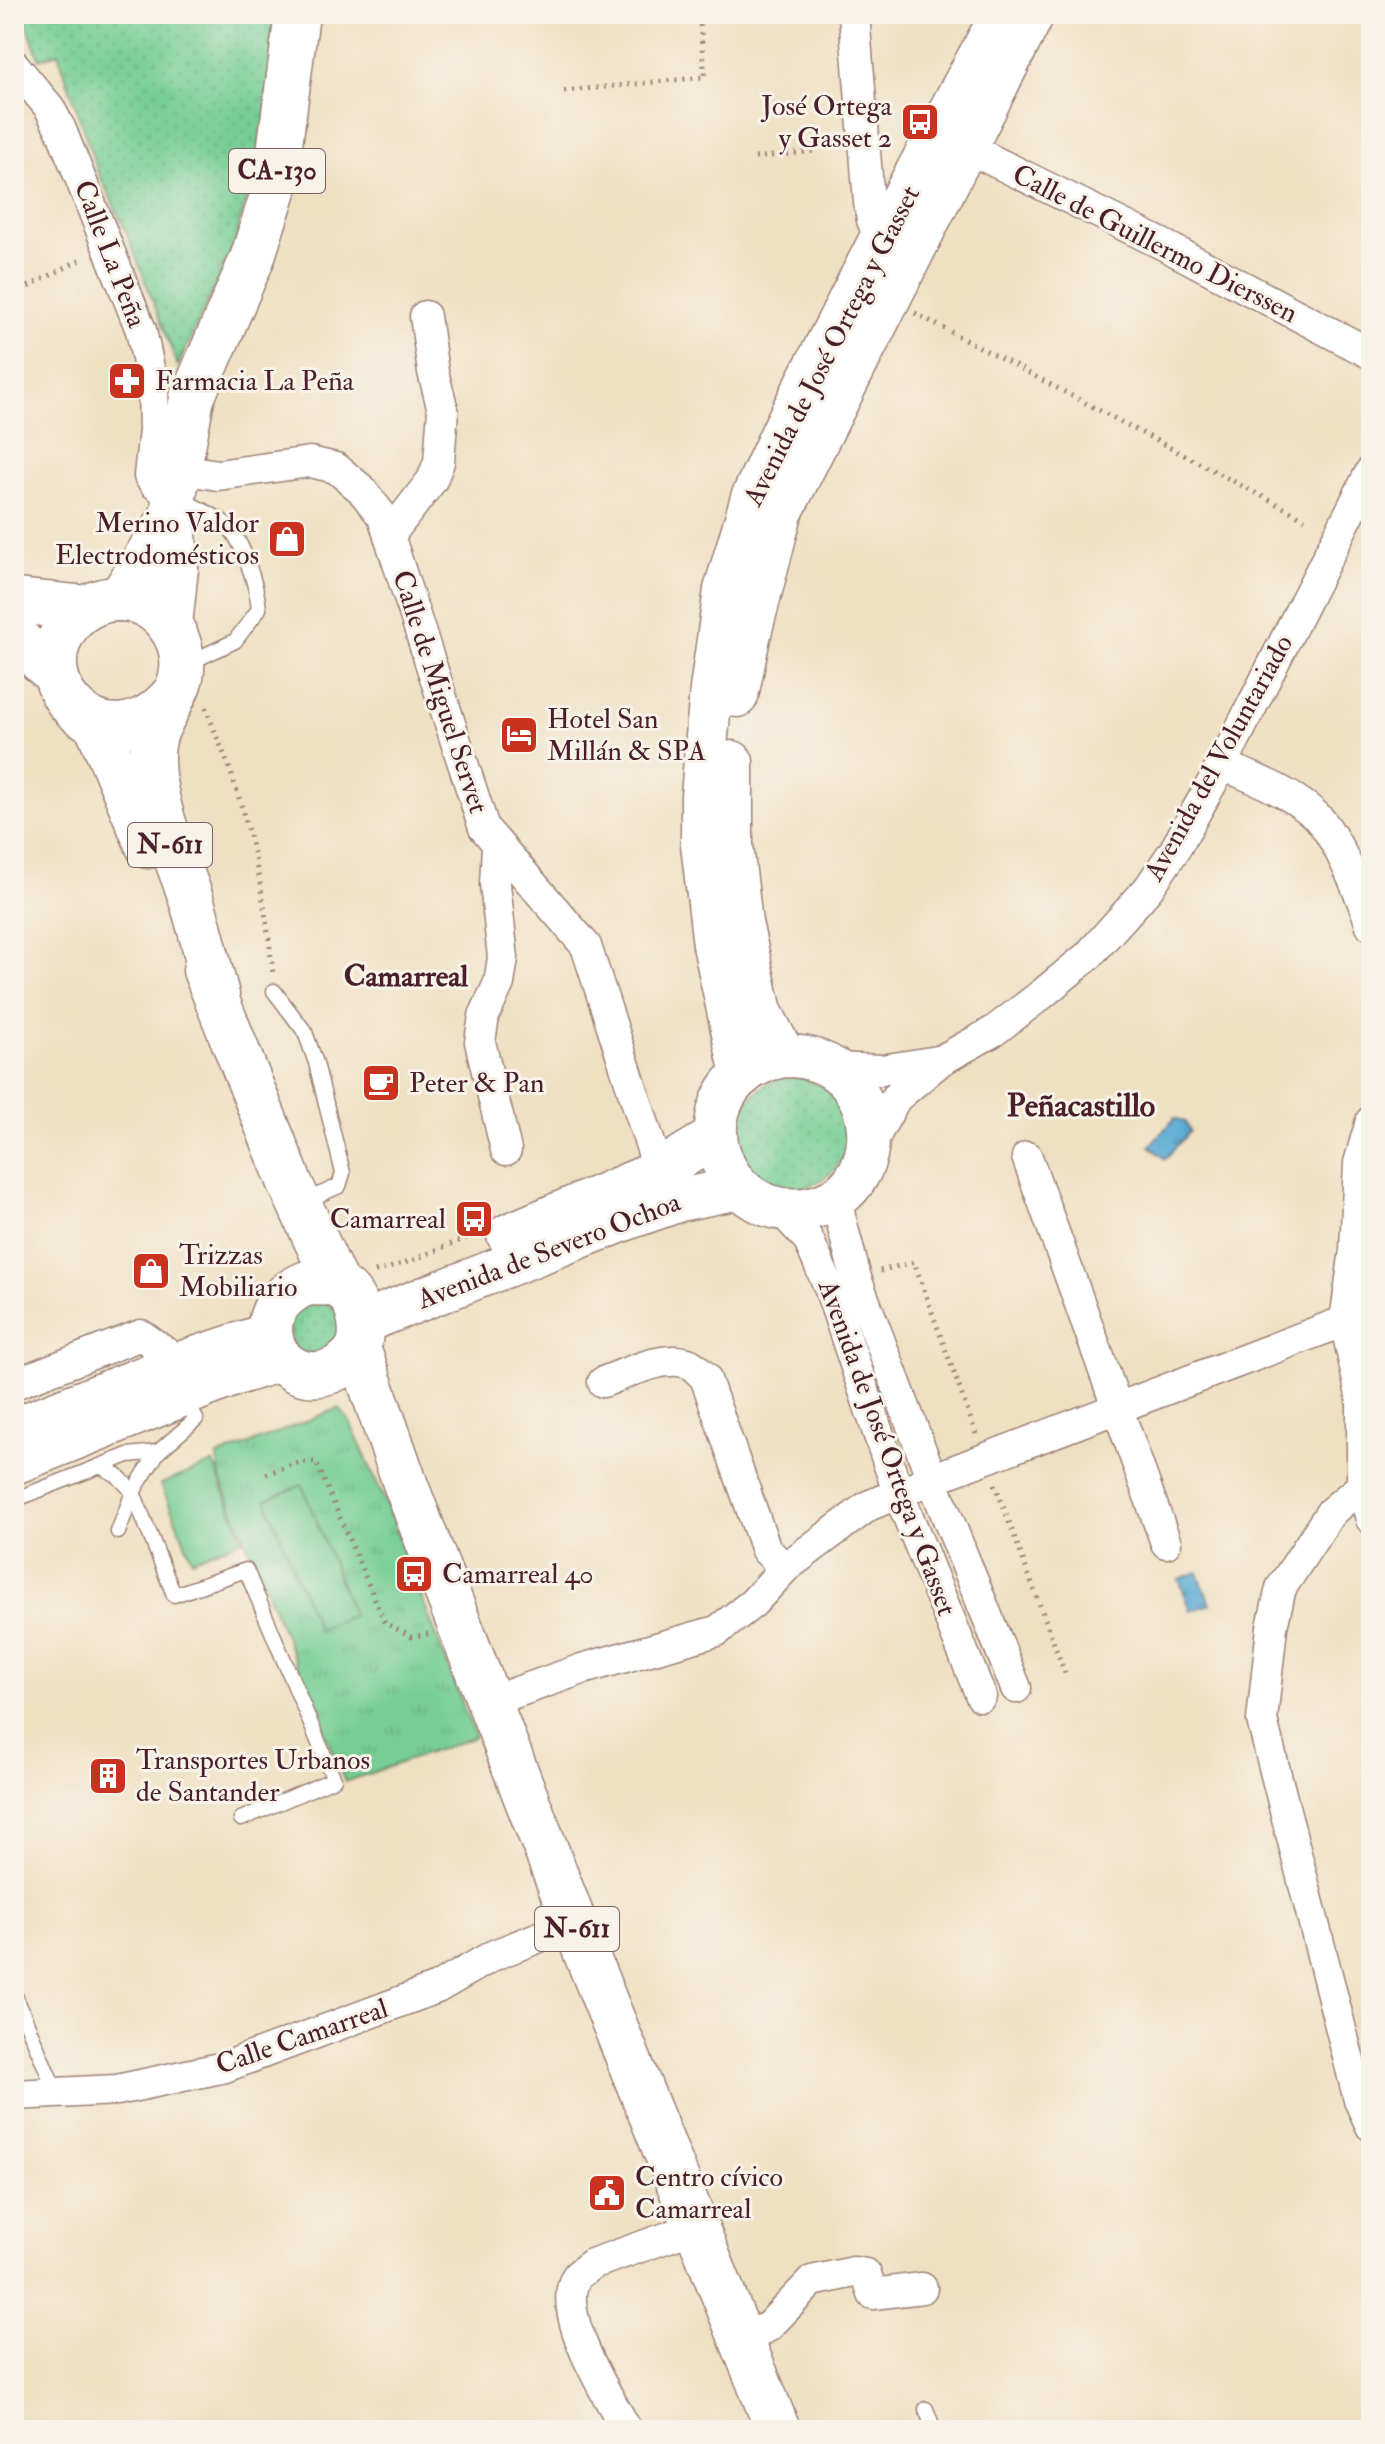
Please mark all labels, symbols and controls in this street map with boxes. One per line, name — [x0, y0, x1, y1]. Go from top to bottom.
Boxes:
place label: José Ortega y Gasset 2 — [760, 89, 892, 156]
bus stop icon: José Ortega y Gasset 2 — [899, 101, 941, 143]
road number: CA-130 — [229, 149, 325, 193]
street label: Calle de Guillermo Dierssen — [1006, 157, 1304, 331]
street label: Calle La Peña — [66, 176, 154, 333]
street label: Avenida de José Ortega y Gasset — [735, 180, 928, 513]
pharmacy icon: Farmacia La Peña — [106, 360, 148, 402]
place label: Farmacia La Peña — [155, 364, 355, 399]
place label: Merino Valdor Electrodomésticos — [55, 506, 260, 573]
shop icon: Merino Valdor Electrodomésticos — [266, 518, 308, 560]
street label: Calle de Miguel Servet — [384, 566, 496, 818]
street label: Avenida del Voluntariado — [1136, 629, 1301, 888]
place label: Hotel San Millán & SPA — [547, 702, 706, 769]
hotel icon: Hotel San Millán & SPA — [498, 714, 540, 756]
road number: N-611 — [128, 823, 212, 867]
district label: Camarreal — [344, 958, 469, 995]
cafe icon: Peter & Pan — [360, 1062, 402, 1104]
place label: Peter & Pan — [409, 1066, 544, 1101]
district label: Peñacastillo — [1007, 1086, 1155, 1126]
street label: Avenida de Severo Ochoa — [411, 1184, 686, 1318]
bus stop icon: Camarreal — [453, 1198, 495, 1240]
place label: Camarreal — [330, 1202, 446, 1237]
place label: Trizzas Mobiliario — [179, 1238, 297, 1305]
shop icon: Trizzas Mobiliario — [130, 1250, 172, 1292]
street label: Avenida de José Ortega y Gasset — [810, 1274, 964, 1621]
bus stop icon: Camarreal 40 — [393, 1553, 435, 1595]
place label: Camarreal 40 — [442, 1557, 594, 1592]
place label: Transportes Urbanos de Santander — [136, 1743, 370, 1810]
building icon: Transportes Urbanos de Santander — [87, 1755, 129, 1797]
road number: N-611 — [535, 1907, 619, 1951]
street label: Calle Camarreal — [211, 1991, 393, 2083]
place label: Centro cívico Camarreal — [635, 2160, 783, 2227]
public building icon: Centro cívico Camarreal — [586, 2172, 628, 2214]

